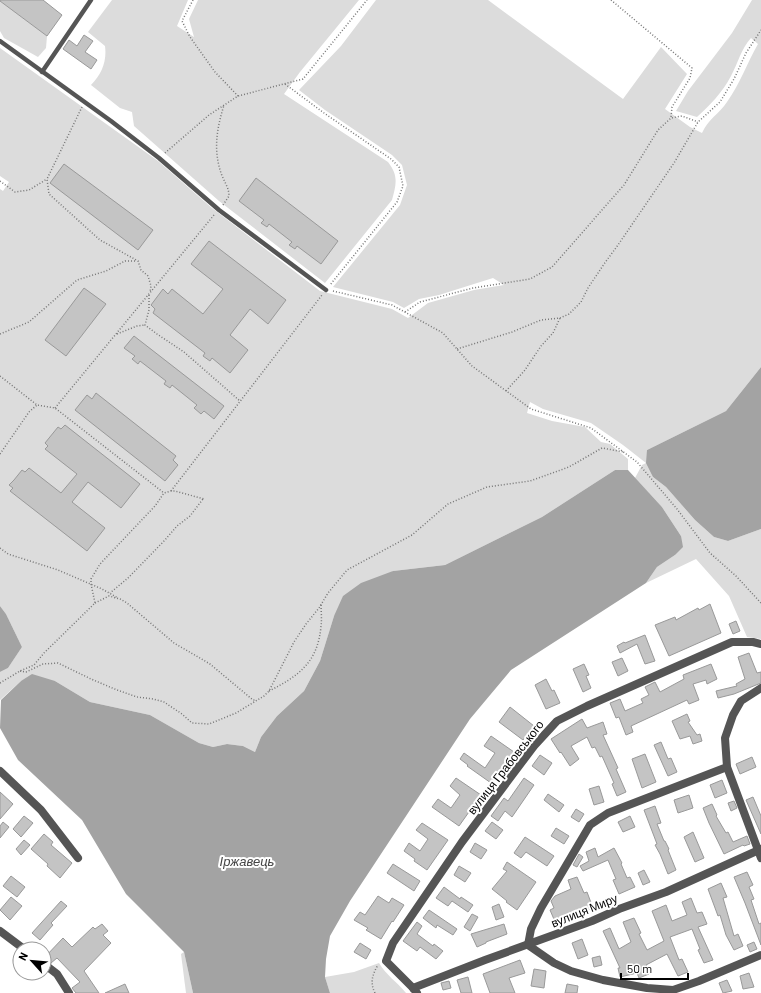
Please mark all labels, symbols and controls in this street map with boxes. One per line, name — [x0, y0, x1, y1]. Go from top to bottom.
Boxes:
street label: вулиця Грабовського — [464, 717, 547, 817]
water label: Іржавець — [220, 853, 275, 869]
street label: вулиця Миру — [549, 890, 620, 931]
north arrow — [12, 941, 52, 981]
text: N — [15, 950, 30, 962]
scale bar — [621, 955, 688, 981]
text: 50 m — [627, 961, 652, 975]

